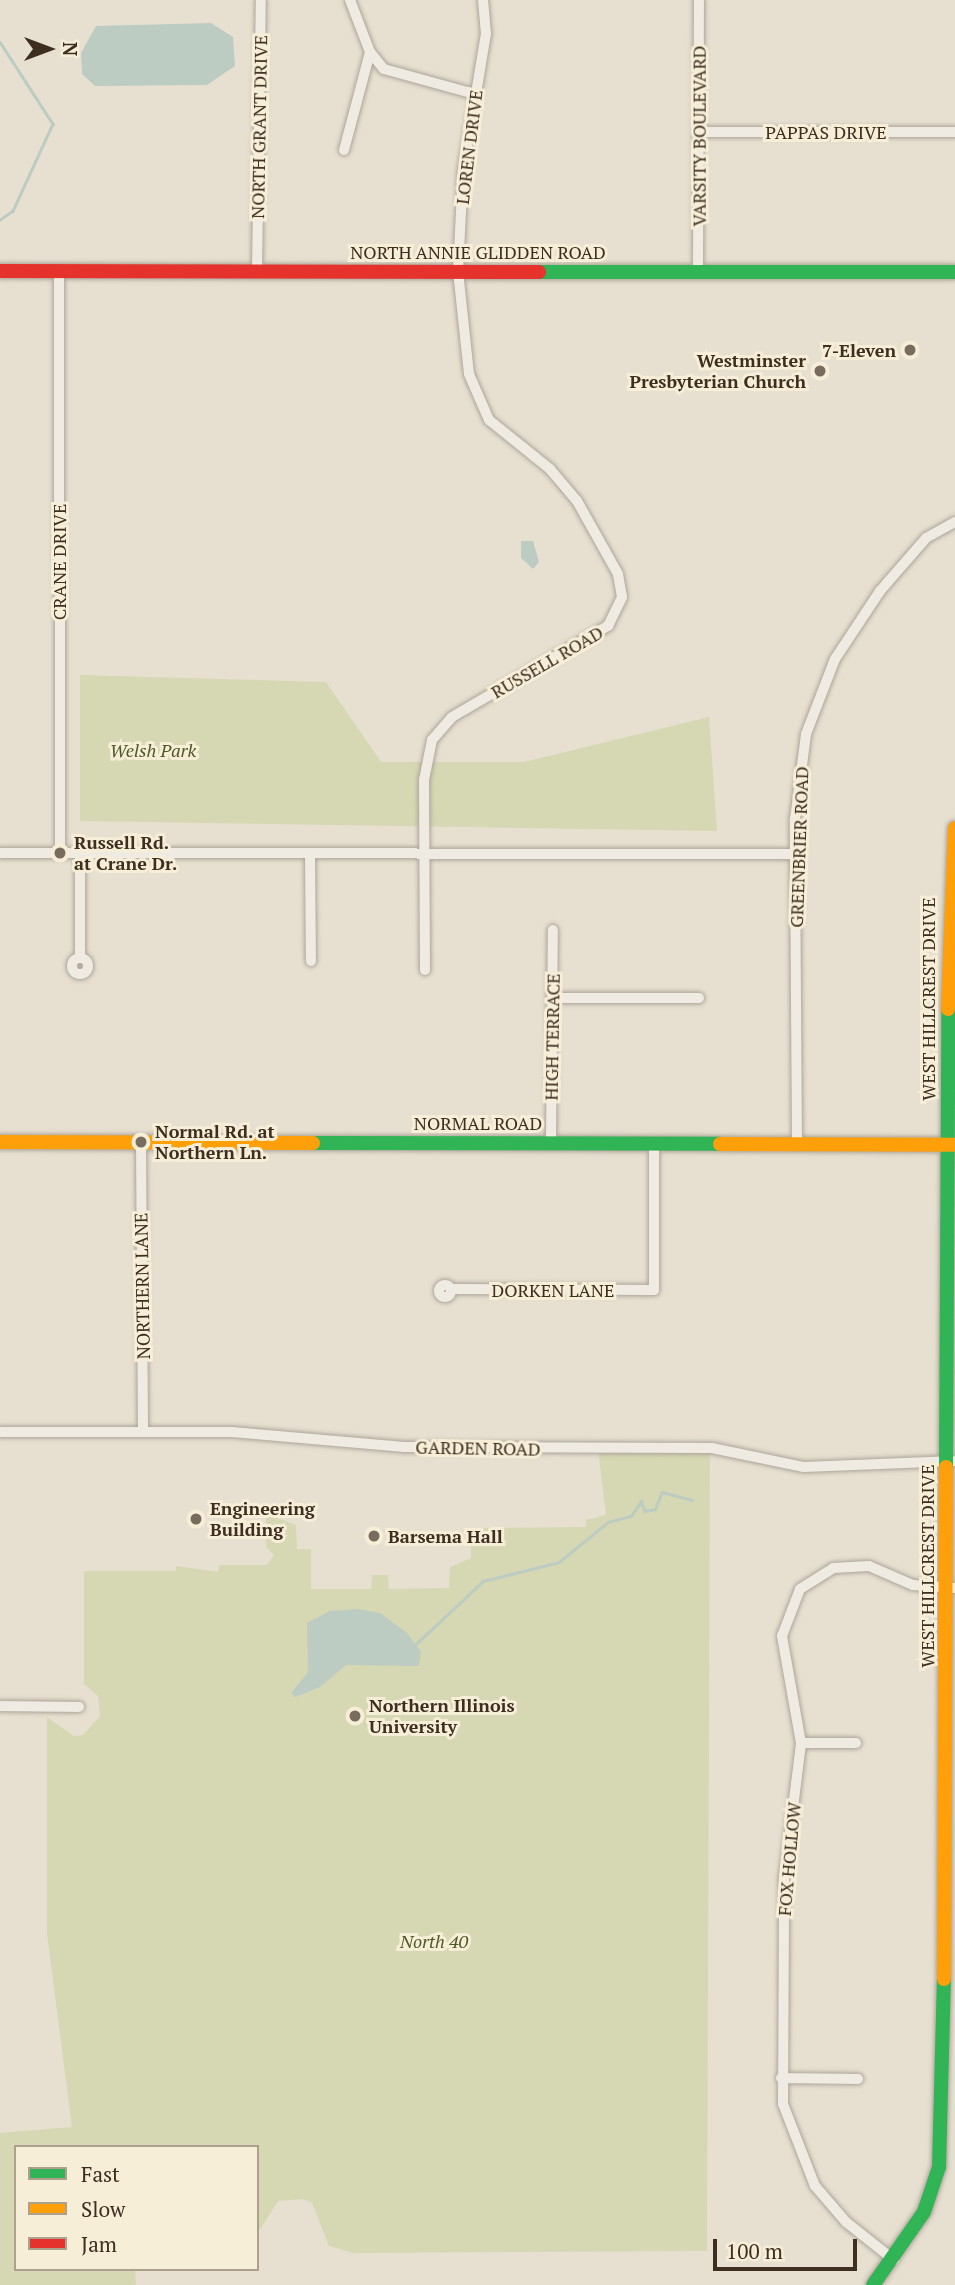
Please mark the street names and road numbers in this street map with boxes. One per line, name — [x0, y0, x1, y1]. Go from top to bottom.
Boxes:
street label: NORTH GRANT DRIVE — [247, 35, 271, 219]
street label: VARSITY BOULEVARD — [688, 45, 710, 227]
street label: LOREN DRIVE — [451, 88, 487, 206]
street label: PAPPAS DRIVE — [765, 121, 887, 143]
street label: NORTH ANNIE GLIDDEN ROAD — [350, 241, 606, 263]
street label: CRANE DRIVE — [48, 504, 70, 620]
street label: RUSSELL ROAD — [487, 621, 607, 703]
street label: GREENBRIER ROAD — [785, 766, 813, 928]
street label: WEST HILLCREST DRIVE — [917, 897, 939, 1101]
street label: HIGH TERRACE — [540, 973, 564, 1101]
street label: NORMAL ROAD — [414, 1112, 542, 1134]
street label: NORTHERN LANE — [130, 1212, 154, 1360]
street label: DORKEN LANE — [491, 1279, 615, 1301]
street label: GARDEN ROAD — [415, 1436, 541, 1460]
street label: WEST HILLCREST DRIVE — [916, 1464, 938, 1668]
street label: FOX HOLLOW — [773, 1801, 805, 1917]

